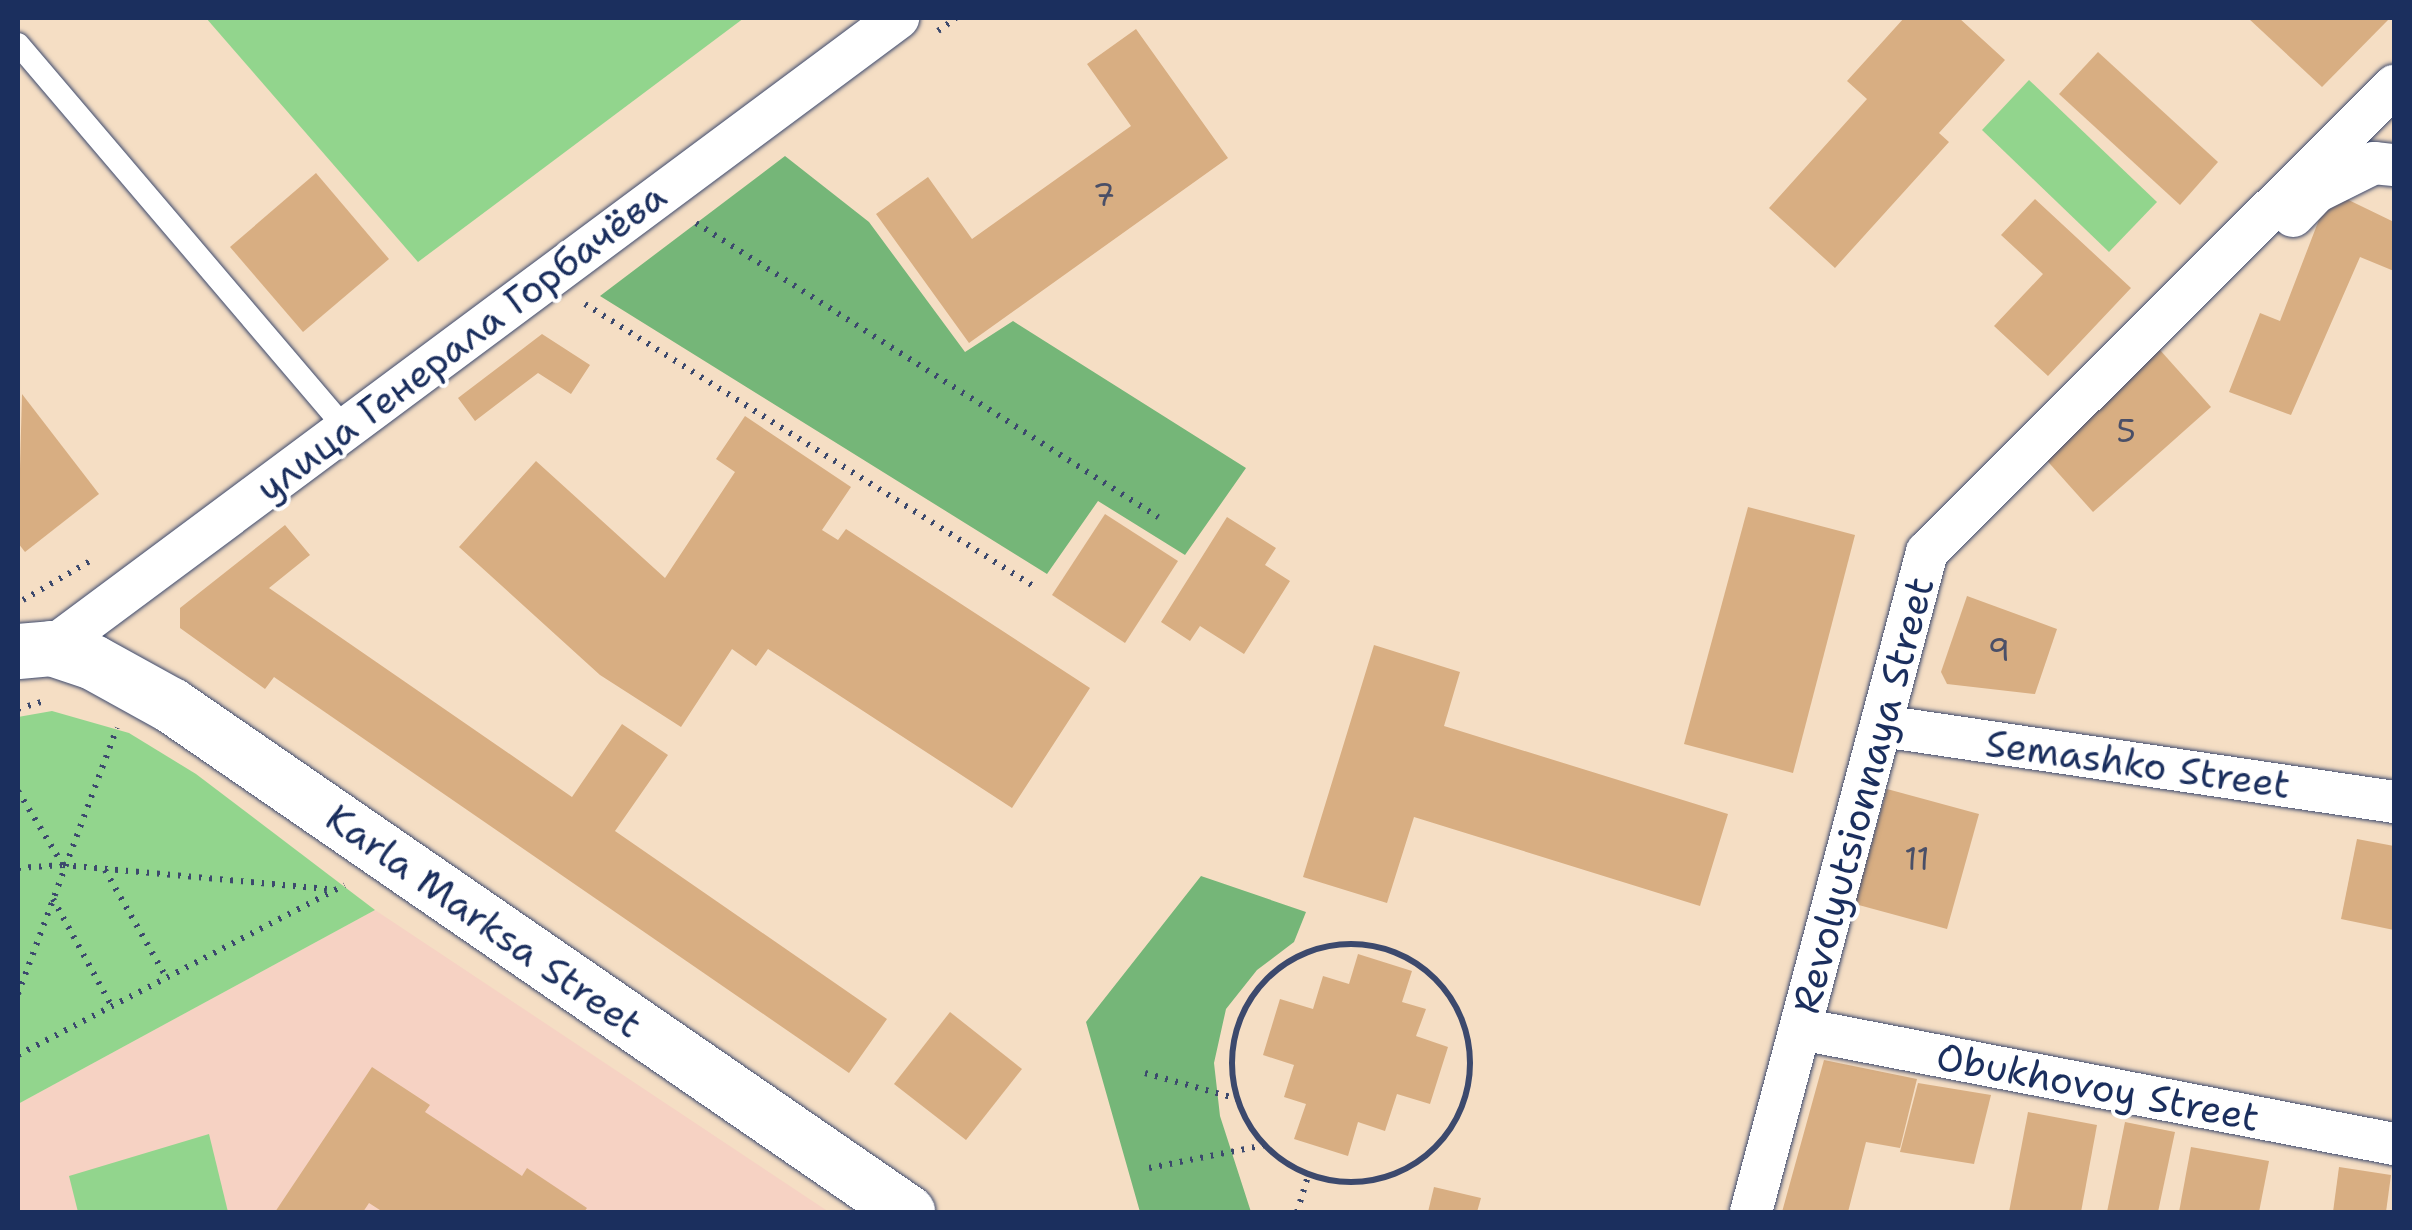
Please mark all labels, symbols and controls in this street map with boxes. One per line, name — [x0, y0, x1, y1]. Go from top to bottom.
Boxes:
street label: улица Генерала Горбачёва — [247, 173, 675, 511]
house number: 7 — [1093, 176, 1115, 214]
house number: 5 — [2116, 412, 2136, 450]
street label: Revolyutsionnaya Street — [1783, 572, 1943, 1018]
house number: 9 — [1988, 631, 2010, 669]
street label: Semashko Street — [1983, 720, 2293, 808]
street label: Karla Marksa Street — [317, 795, 651, 1047]
house number: 11 — [1904, 840, 1930, 878]
street label: Obukhovoy Street — [1933, 1033, 2263, 1141]

